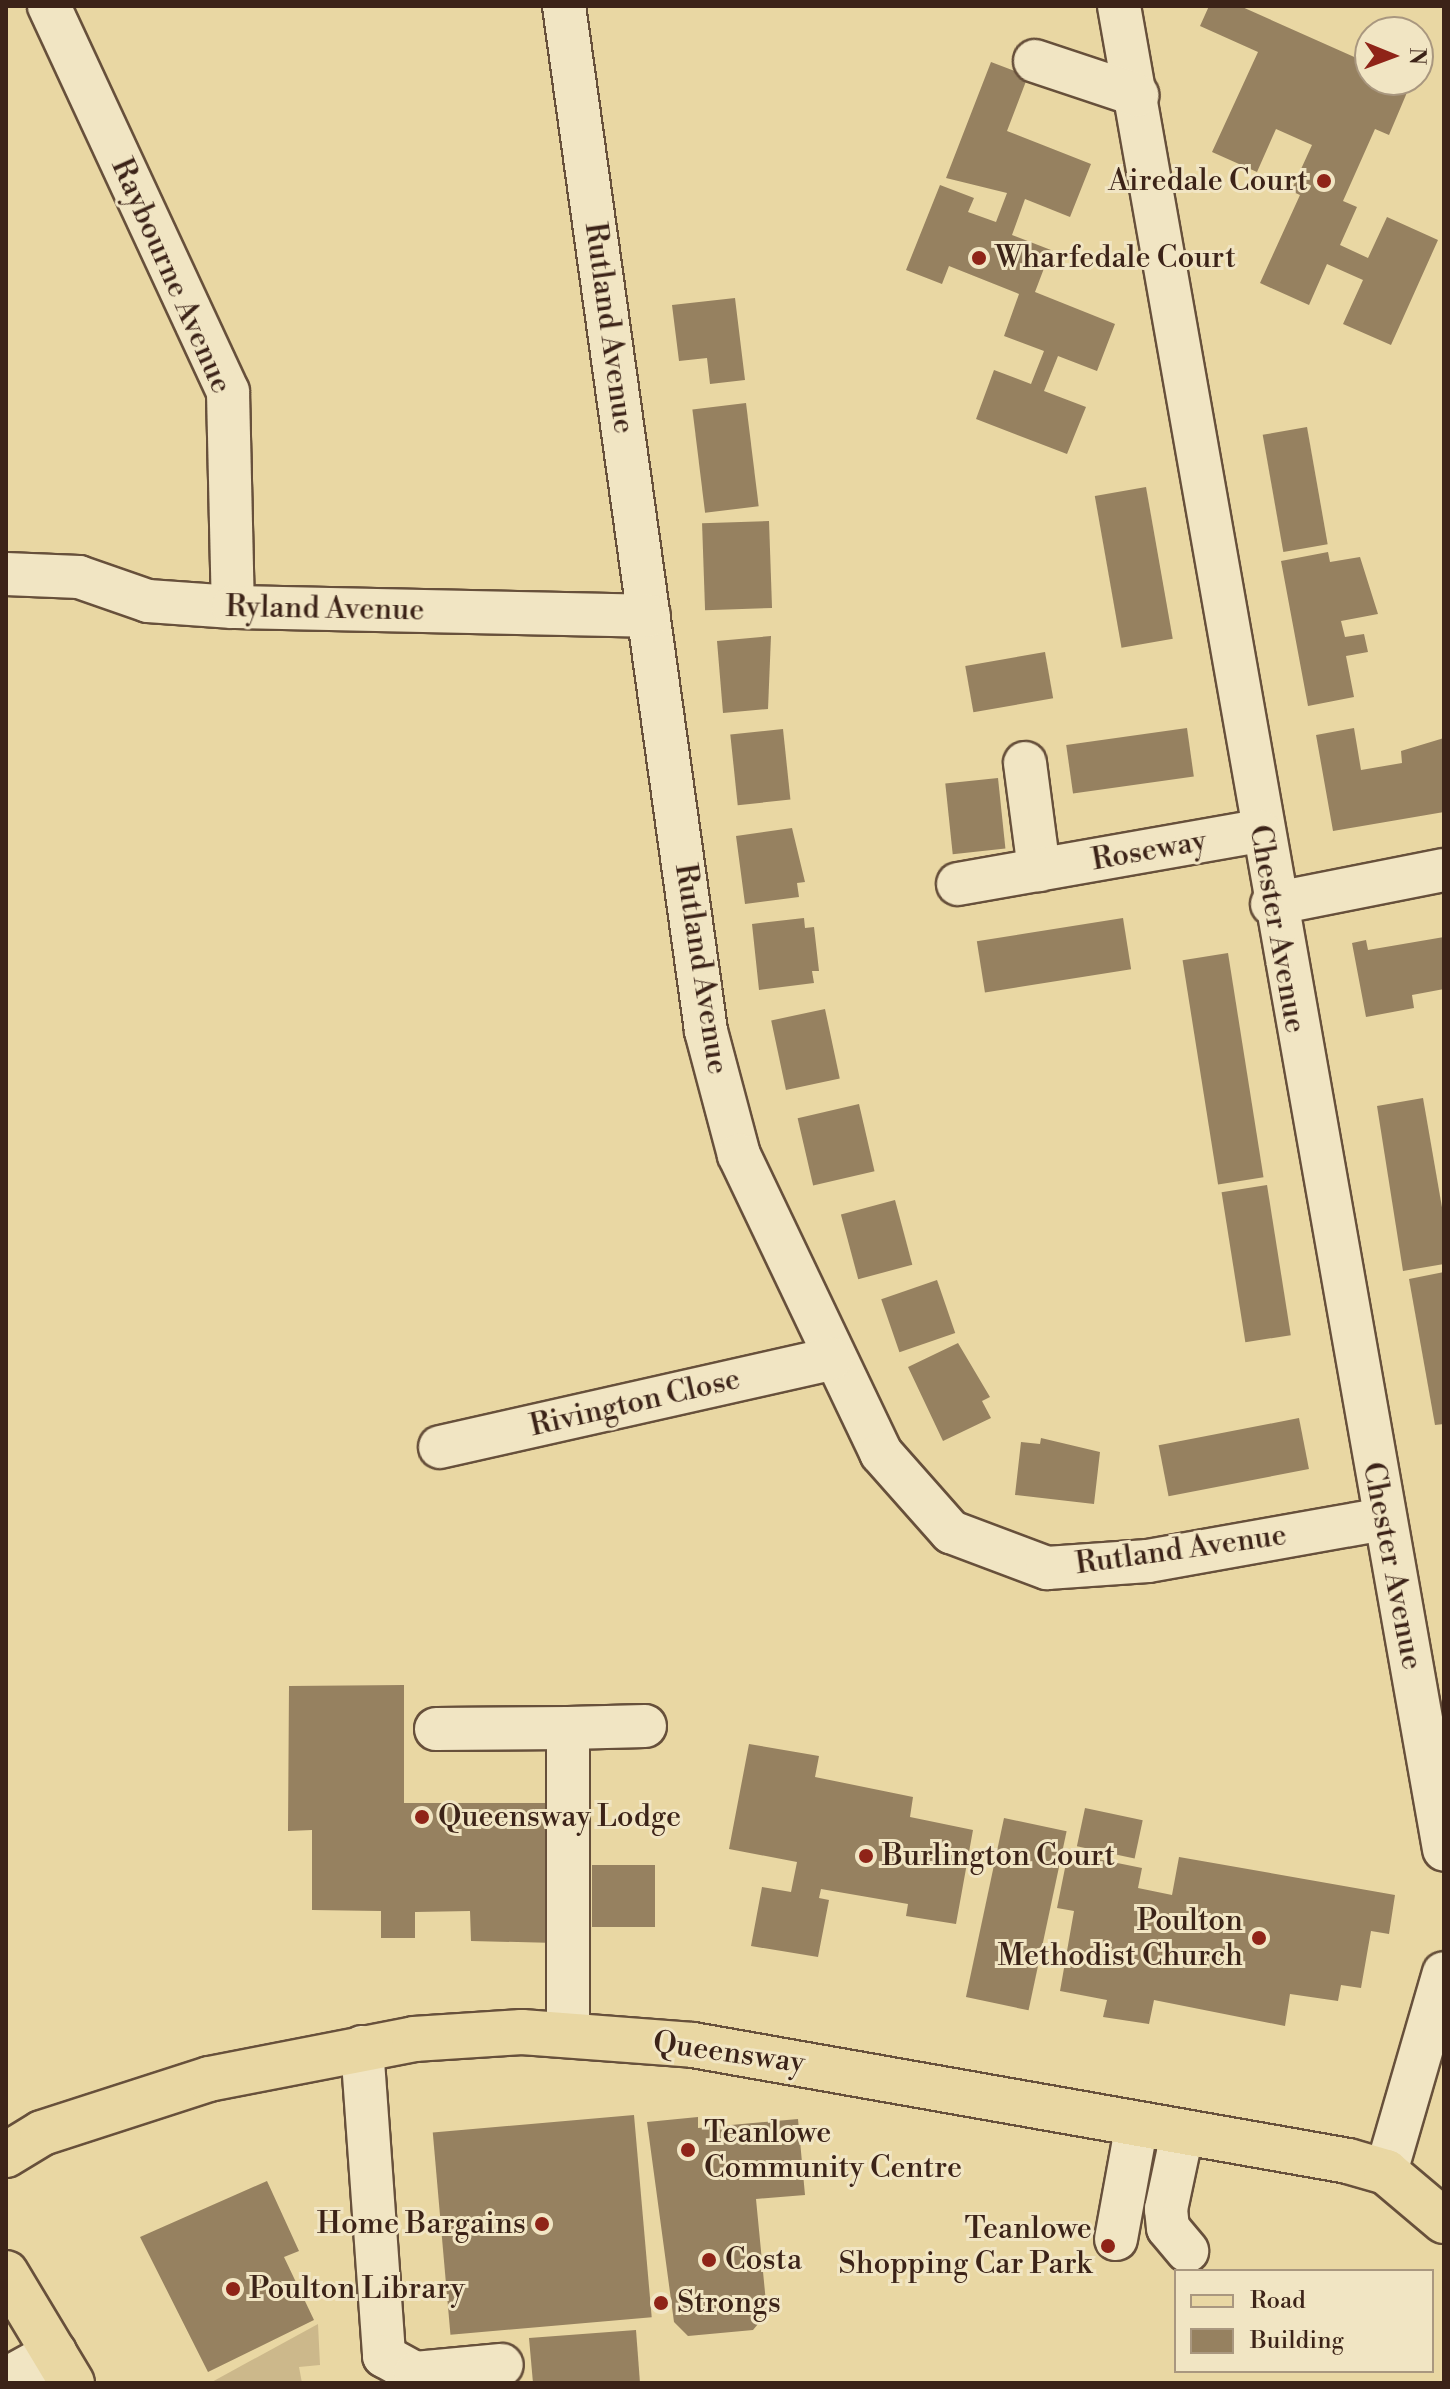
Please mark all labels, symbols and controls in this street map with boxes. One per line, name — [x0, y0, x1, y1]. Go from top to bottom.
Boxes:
north arrow — [1354, 16, 1434, 96]
text: N — [1403, 47, 1430, 65]
street label: Raybourne Avenue — [103, 153, 239, 399]
place label: Airedale Court — [1108, 163, 1308, 199]
marker: Airedale Court — [1315, 172, 1333, 190]
street label: Rutland Avenue — [576, 220, 642, 436]
place label: Wharfedale Court — [995, 240, 1236, 276]
marker: Wharfedale Court — [970, 249, 988, 267]
street label: Ryland Avenue — [225, 589, 425, 629]
street label: Chester Avenue — [1241, 822, 1313, 1036]
street label: Roseway — [1089, 823, 1209, 879]
street label: Rutland Avenue — [667, 861, 735, 1077]
street label: Rivington Close — [526, 1361, 744, 1445]
street label: Chester Avenue — [1354, 1459, 1430, 1673]
street label: Rutland Avenue — [1073, 1517, 1289, 1583]
place label: Queensway Lodge — [438, 1799, 681, 1835]
marker: Queensway Lodge — [413, 1808, 431, 1826]
place label: Burlington Court — [882, 1838, 1115, 1874]
marker: Burlington Court — [857, 1847, 875, 1865]
place label: Poulton Methodist Church — [998, 1903, 1243, 1974]
marker: Poulton Methodist Church — [1250, 1929, 1268, 1947]
street label: Queensway — [651, 2025, 807, 2081]
place label: Teanlowe Community Centre — [704, 2115, 962, 2186]
marker: Teanlowe Community Centre — [679, 2141, 697, 2159]
place label: Home Bargains — [317, 2206, 526, 2242]
place label: Teanlowe Shopping Car Park — [839, 2211, 1092, 2282]
marker: Home Bargains — [533, 2215, 551, 2233]
marker: Teanlowe Shopping Car Park — [1099, 2237, 1117, 2255]
place label: Costa — [725, 2242, 802, 2278]
marker: Costa — [700, 2251, 718, 2269]
legend — [1174, 2269, 1434, 2373]
place label: Poulton Library — [249, 2271, 465, 2307]
marker: Poulton Library — [224, 2280, 242, 2298]
place label: Strongs — [677, 2285, 781, 2321]
text: Road — [1250, 2286, 1306, 2316]
marker: Strongs — [652, 2294, 670, 2312]
text: Building — [1250, 2326, 1344, 2356]

